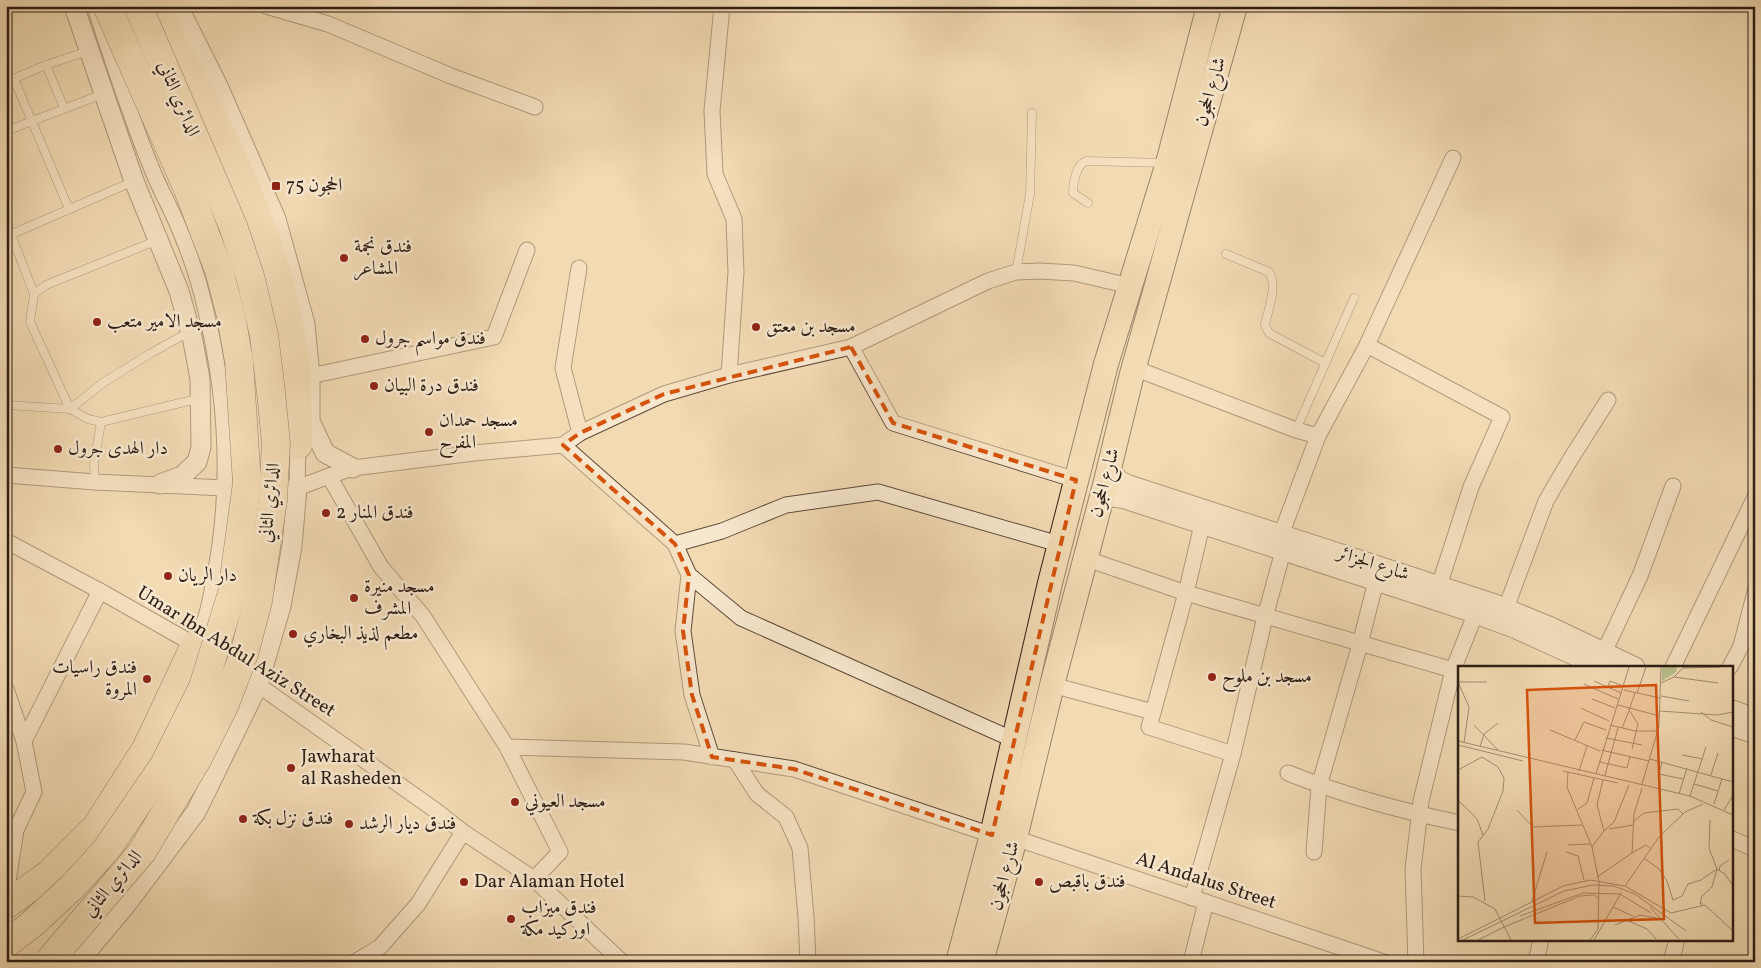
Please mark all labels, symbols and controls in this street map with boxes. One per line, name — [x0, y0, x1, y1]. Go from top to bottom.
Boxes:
street label: شارع الحجون — [1189, 54, 1234, 130]
street label: الدائري الثاني — [149, 57, 206, 141]
place label: الحجون 75 — [286, 173, 342, 199]
marker: الحجون 75 — [270, 180, 282, 192]
place label: فندق نجمة المشاعر — [354, 234, 412, 282]
marker: فندق نجمة المشاعر — [338, 252, 350, 264]
place label: مسجد الامير متعب — [107, 309, 222, 335]
place label: مسجد بن معتق — [766, 314, 856, 340]
marker: مسجد الامير متعب — [91, 316, 103, 328]
marker: مسجد بن معتق — [750, 321, 762, 333]
place label: فندق مواسم جرول — [375, 326, 486, 357]
marker: فندق مواسم جرول — [359, 333, 371, 345]
place label: فندق درة البيان — [384, 373, 479, 399]
marker: فندق درة البيان — [368, 380, 380, 392]
place label: مسجد حمدان المفرح — [439, 408, 518, 459]
marker: مسجد حمدان المفرح — [423, 426, 435, 438]
place label: دار الهدى جرول — [68, 436, 168, 462]
marker: دار الهدى جرول — [52, 443, 64, 455]
street label: شارع الحجون — [1083, 445, 1128, 521]
street label: الدائري الثاني — [253, 462, 288, 544]
place label: فندق المنار 2 — [336, 500, 413, 526]
marker: فندق المنار 2 — [320, 507, 332, 519]
street label: شارع الجزائر — [1331, 539, 1413, 589]
place label: دار الريان — [178, 563, 237, 589]
marker: دار الريان — [162, 570, 174, 582]
place label: مسجد منيرة المشرف — [364, 574, 435, 622]
street label: Umar Ibn Abdul Aziz Street — [132, 580, 340, 724]
marker: مسجد منيرة المشرف — [348, 592, 360, 604]
place label: مطعم لذيذ البخاري — [303, 621, 418, 651]
marker: مطعم لذيذ البخاري — [287, 628, 299, 640]
place label: فندق راسيات المروة — [52, 655, 137, 703]
place label: مسجد بن ملوح — [1222, 664, 1312, 693]
inset map — [1458, 666, 1734, 940]
marker: مسجد بن ملوح — [1206, 671, 1218, 683]
marker: فندق راسيات المروة — [141, 673, 153, 685]
place label: Jawharat al Rasheden — [301, 744, 402, 792]
marker: Jawharat al Rasheden — [285, 762, 297, 774]
place label: مسجد العيوني — [525, 789, 606, 816]
marker: مسجد العيوني — [509, 796, 521, 808]
place label: فندق نزل بكة — [252, 806, 333, 832]
place label: فندق ديار الرشد — [359, 811, 456, 837]
marker: فندق نزل بكة — [237, 813, 249, 825]
marker: فندق ديار الرشد — [343, 818, 355, 830]
street label: شارع الحجون — [983, 838, 1028, 914]
street label: الدائري الثاني — [77, 845, 149, 924]
street label: Al Andalus Street — [1133, 846, 1280, 916]
place label: Dar Alaman Hotel — [474, 869, 625, 895]
place label: فندق باقبص — [1049, 869, 1126, 895]
marker: Dar Alaman Hotel — [458, 876, 470, 888]
marker: فندق باقبص — [1033, 876, 1045, 888]
place label: فندق ميزاب اوركيد مكة — [520, 895, 597, 943]
marker: فندق ميزاب اوركيد مكة — [505, 913, 517, 925]

